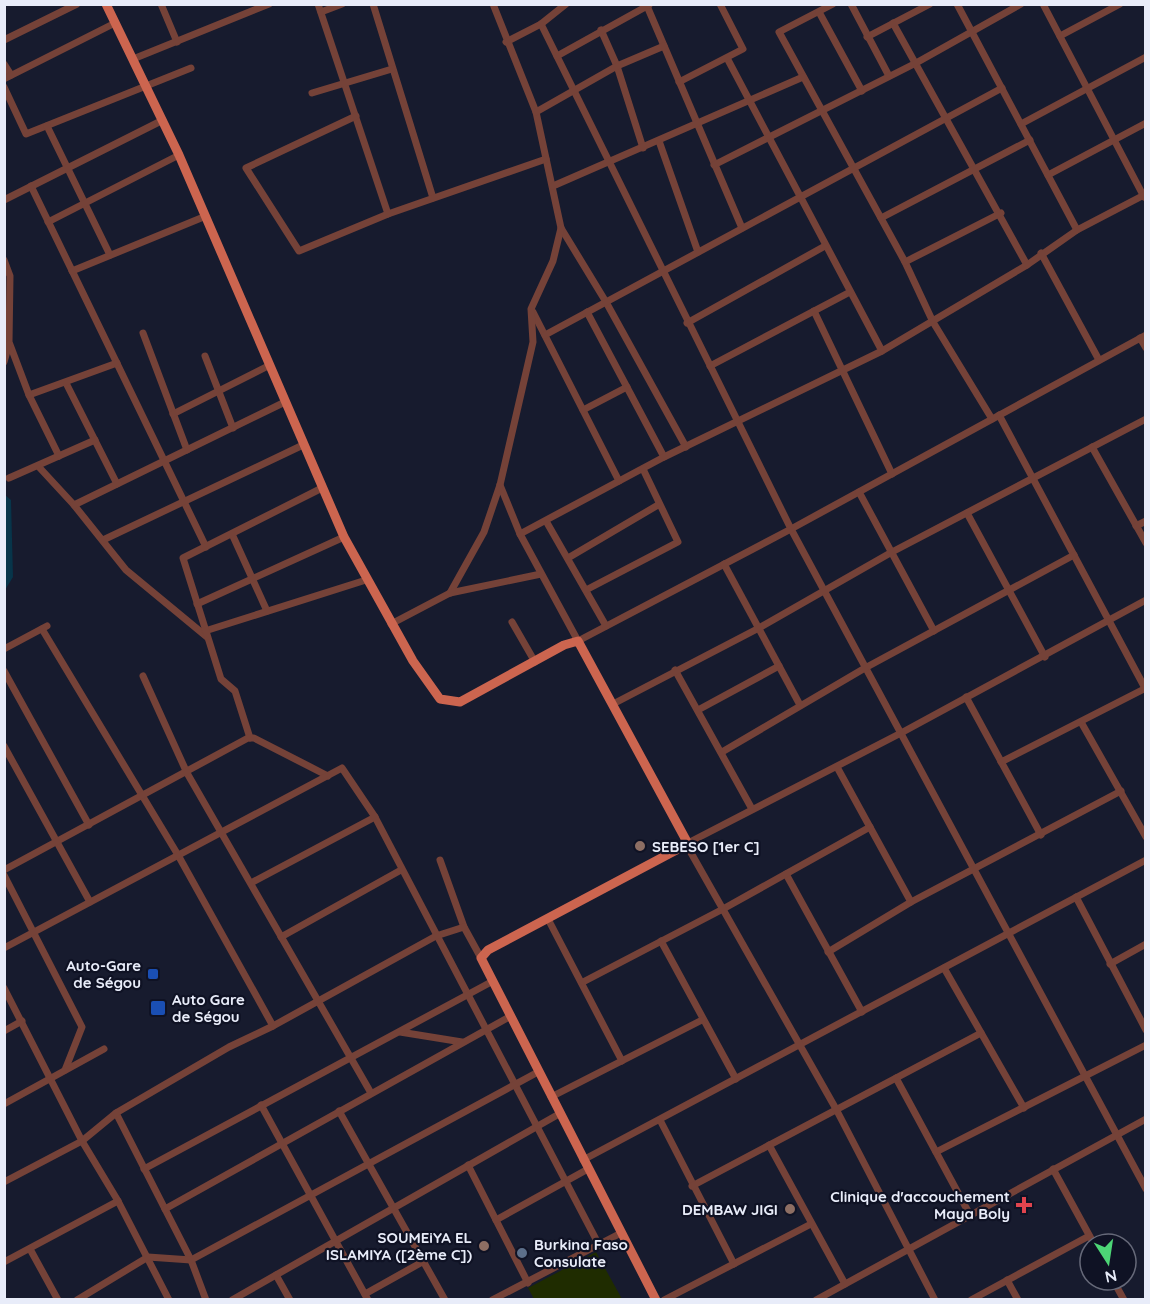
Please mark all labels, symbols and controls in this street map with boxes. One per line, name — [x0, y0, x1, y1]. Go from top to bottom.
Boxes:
place label: SEBESO [1er C] — [652, 837, 760, 856]
marker: SEBESO [1er C] — [633, 839, 647, 853]
place label: Auto-Gare de Ségou — [66, 956, 141, 992]
marker: Auto-Gare de Ségou — [146, 967, 160, 981]
place label: Auto Gare de Ségou — [172, 990, 245, 1026]
marker: Auto Gare de Ségou — [149, 999, 167, 1017]
place label: Clinique d'accouchement Maya Boly — [830, 1187, 1010, 1223]
marker: Clinique d'accouchement Maya Boly — [1015, 1196, 1033, 1214]
place label: DEMBAW JIGI — [682, 1200, 778, 1219]
marker: DEMBAW JIGI — [783, 1202, 797, 1216]
place label: SOUMEiYA EL ISLAMIYA ([2ème C]) — [326, 1228, 472, 1264]
north arrow — [1078, 1232, 1138, 1292]
place label: Burkina Faso Consulate — [534, 1235, 628, 1271]
marker: SOUMEiYA EL ISLAMIYA ([2ème C]) — [477, 1239, 491, 1253]
marker: Burkina Faso Consulate — [515, 1246, 529, 1260]
text: N — [1103, 1266, 1119, 1288]

